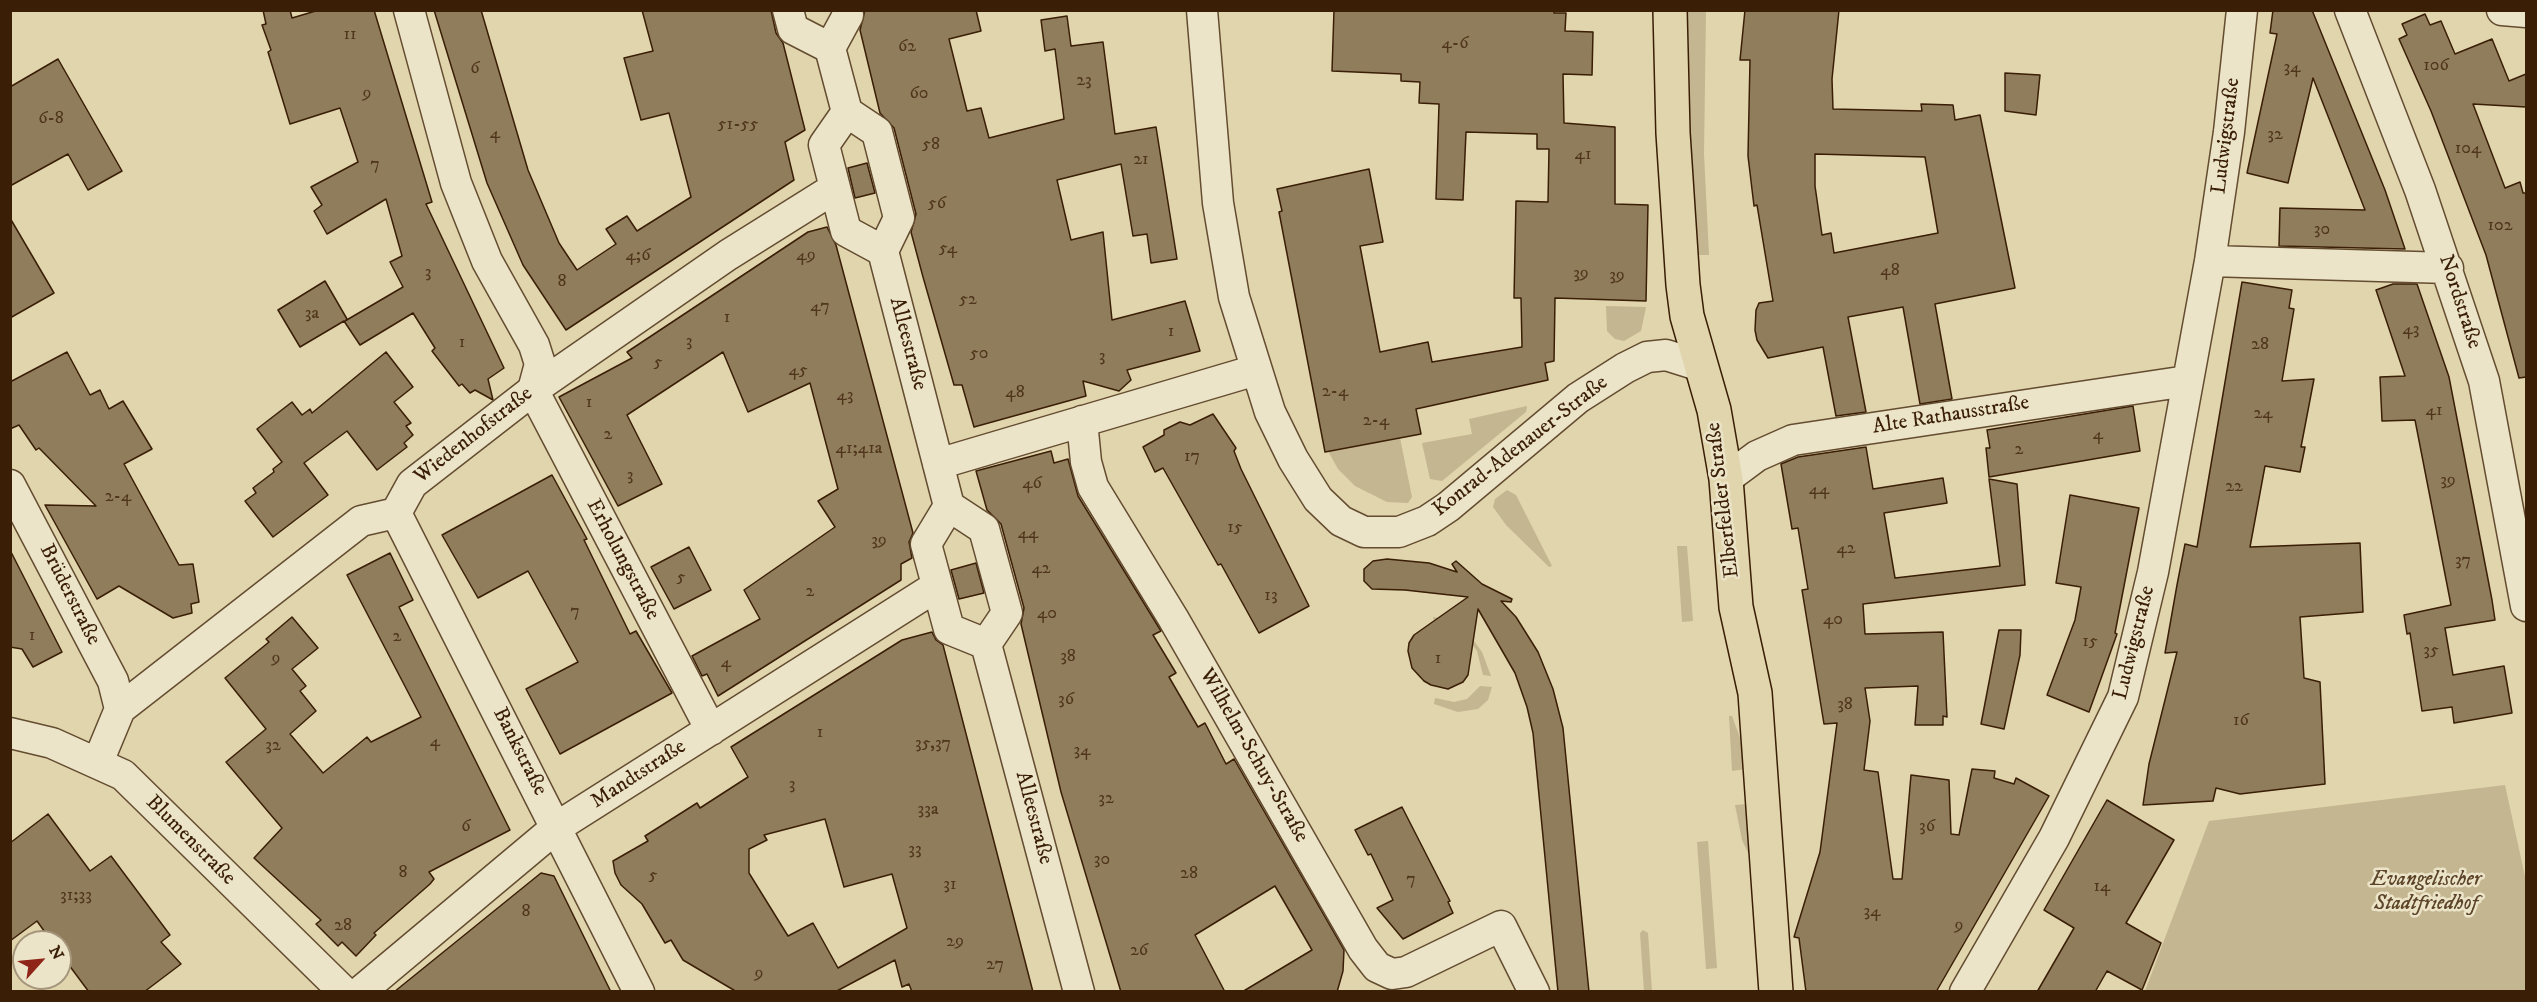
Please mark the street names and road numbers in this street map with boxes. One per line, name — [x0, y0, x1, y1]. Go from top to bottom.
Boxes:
street label: Ludwigstraße — [2207, 77, 2247, 195]
street label: Nordstraße — [2432, 252, 2486, 352]
street label: Alleestraße — [883, 295, 931, 393]
street label: Konrad-Adenauer-Straße — [1429, 371, 1613, 523]
street label: Wiedenhofstraße — [410, 382, 538, 490]
street label: Alte Rathausstraße — [1871, 391, 2031, 441]
street label: Elberfelder Straße — [1702, 421, 1746, 579]
street label: Erholungstraße — [580, 495, 664, 625]
street label: Brüderstraße — [33, 540, 105, 650]
street label: Ludwigstraße — [2109, 583, 2161, 703]
street label: Wilhelm-Schuy-Straße — [1193, 665, 1313, 847]
street label: Bankstraße — [486, 704, 552, 800]
street label: Mandtstraße — [587, 735, 691, 815]
street label: Alleestraße — [1009, 769, 1057, 867]
street label: Blumenstraße — [140, 791, 240, 891]

